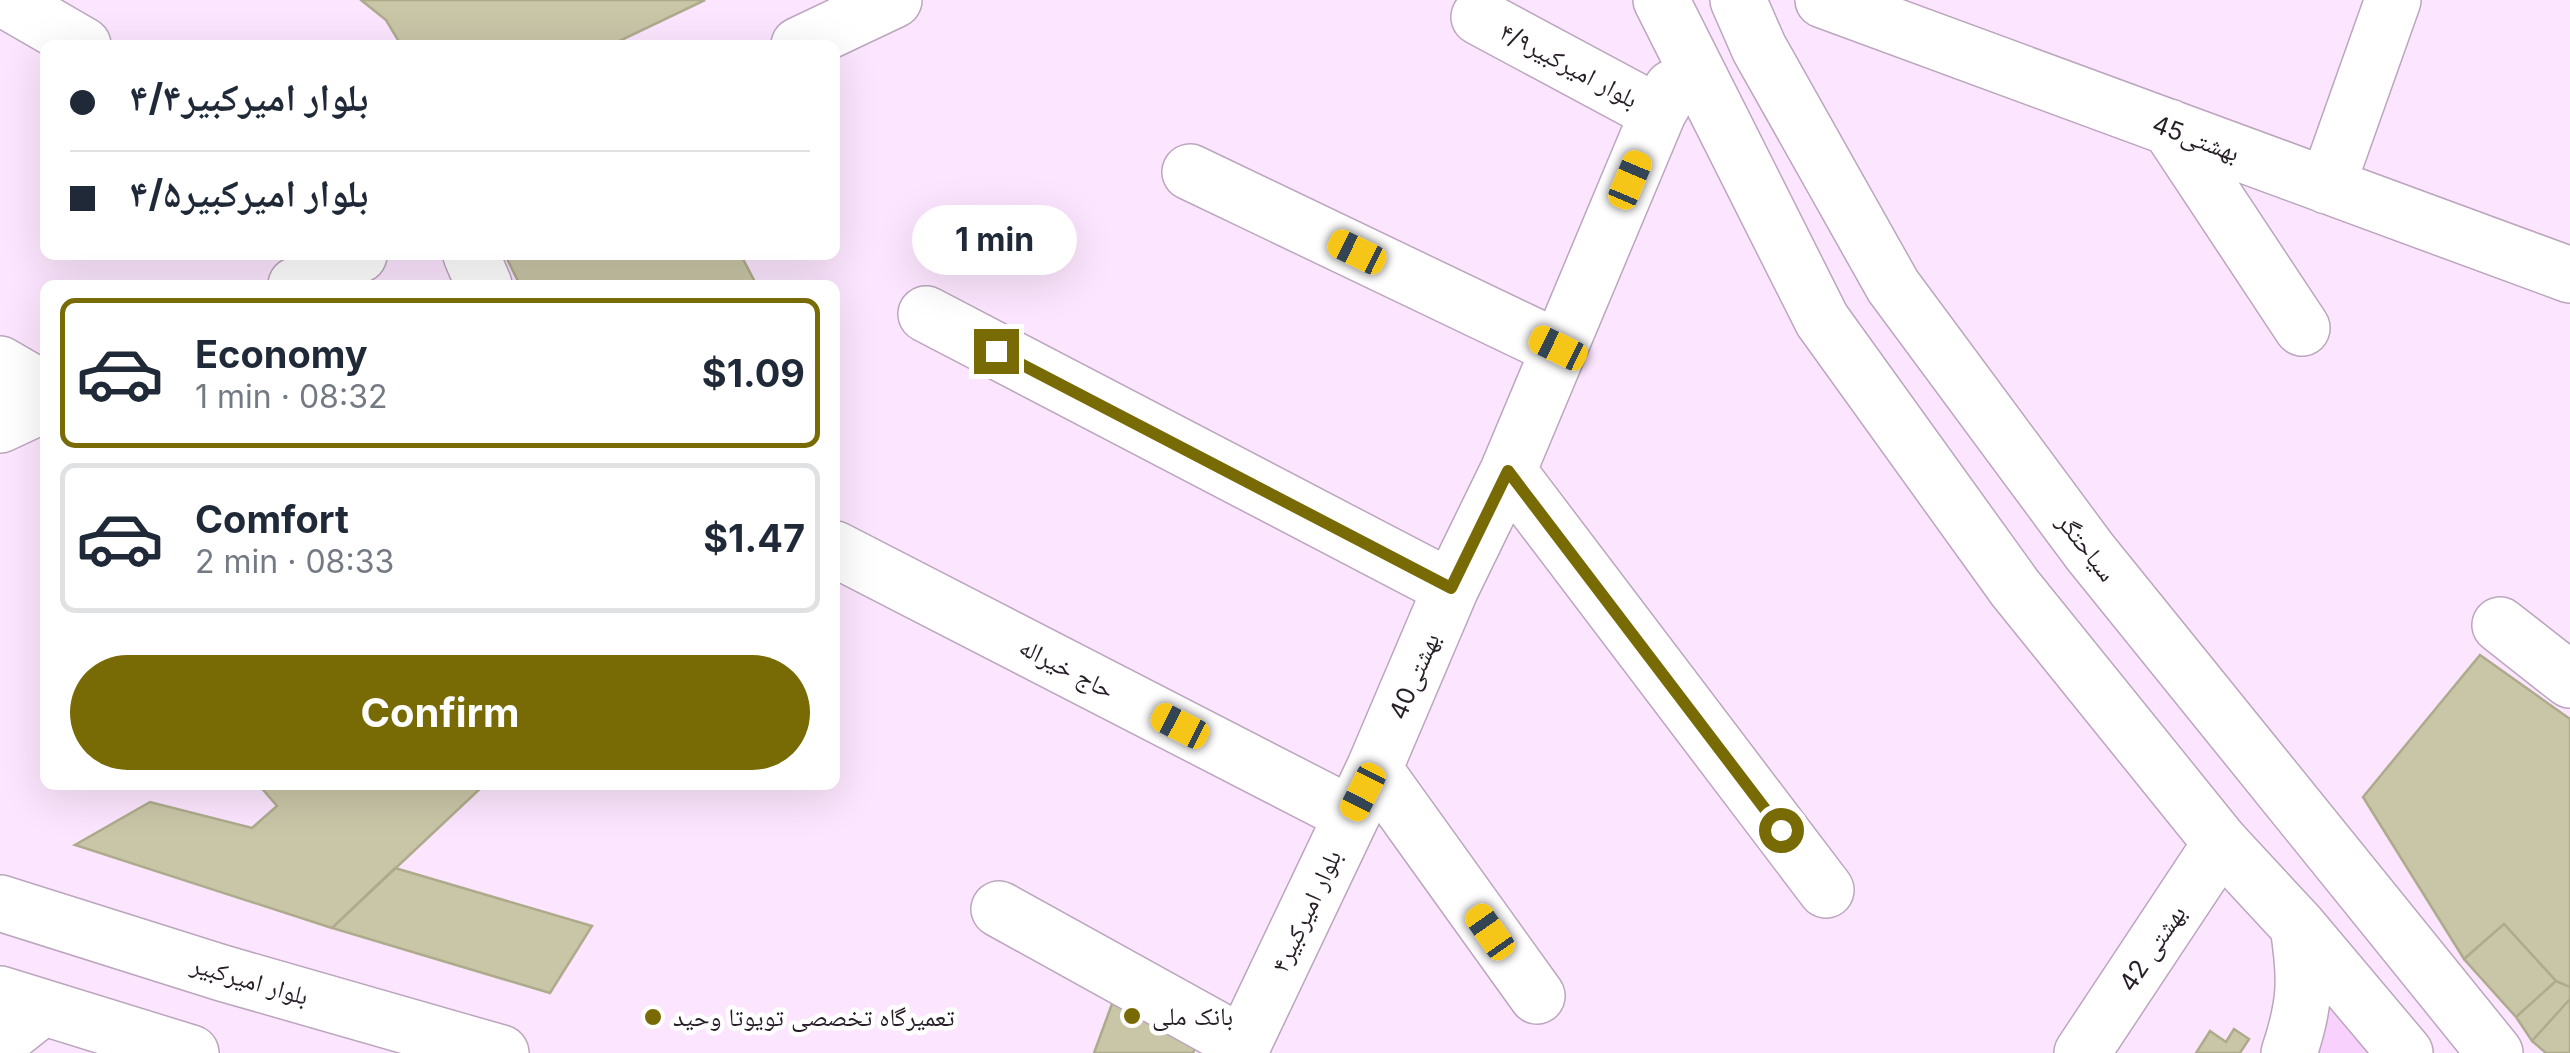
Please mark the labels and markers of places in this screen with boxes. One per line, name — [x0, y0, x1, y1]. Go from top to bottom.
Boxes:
place label: بانک ملی — [1152, 1001, 1233, 1032]
place label: تعمیرگاه تخصصی تویوتا وحید — [673, 1002, 955, 1033]
marker: بانک ملی — [1121, 1005, 1143, 1027]
marker: تعمیرگاه تخصصی تویوتا وحید — [642, 1006, 664, 1028]

